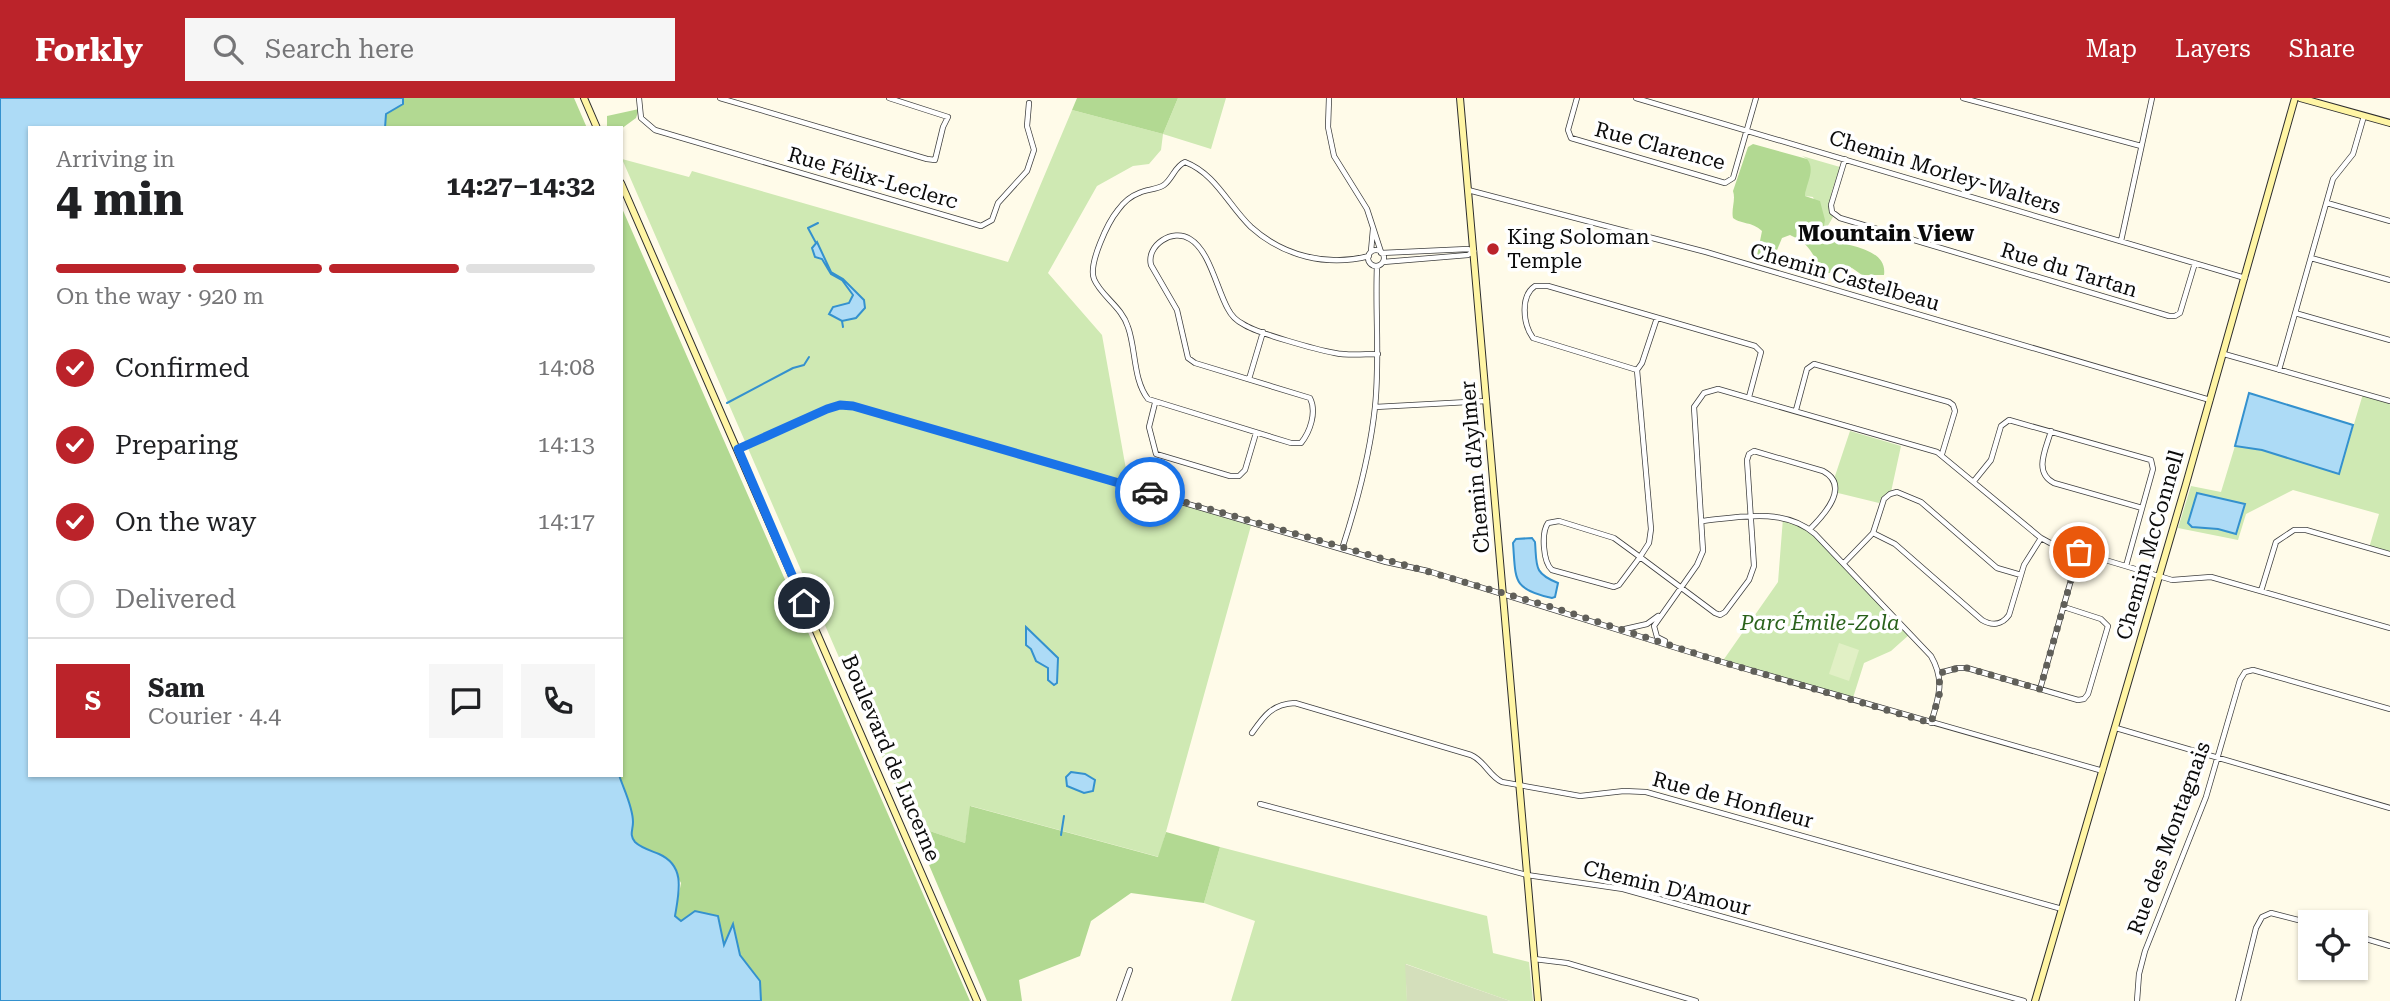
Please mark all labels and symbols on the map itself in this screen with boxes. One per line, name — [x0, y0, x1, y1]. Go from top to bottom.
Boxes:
street label: Rue Clarence — [1592, 117, 1728, 175]
street label: Chemin Morley-Walters — [1826, 125, 2064, 219]
street label: Rue Félix-Leclerc — [785, 142, 961, 214]
district label: Mountain View — [1798, 220, 1974, 247]
place label: King Soloman Temple — [1507, 225, 1650, 273]
street label: Chemin Castelbeau — [1747, 238, 1943, 316]
street label: Rue du Tartan — [1998, 238, 2141, 302]
marker: King Soloman Temple — [1485, 241, 1501, 257]
street label: Chemin d'Aylmer — [1455, 379, 1494, 554]
street label: Chemin McConnell — [2111, 447, 2189, 643]
courier — [1115, 457, 1185, 527]
pin — [2049, 522, 2109, 582]
pin — [774, 573, 834, 633]
park label: Parc Émile-Zola — [1739, 610, 1900, 635]
street label: Boulevard de Lucerne — [837, 651, 945, 865]
street label: Rue des Montagnais — [2123, 738, 2215, 938]
street label: Rue de Honfleur — [1650, 767, 1816, 833]
street label: Chemin D'Amour — [1581, 856, 1754, 920]

